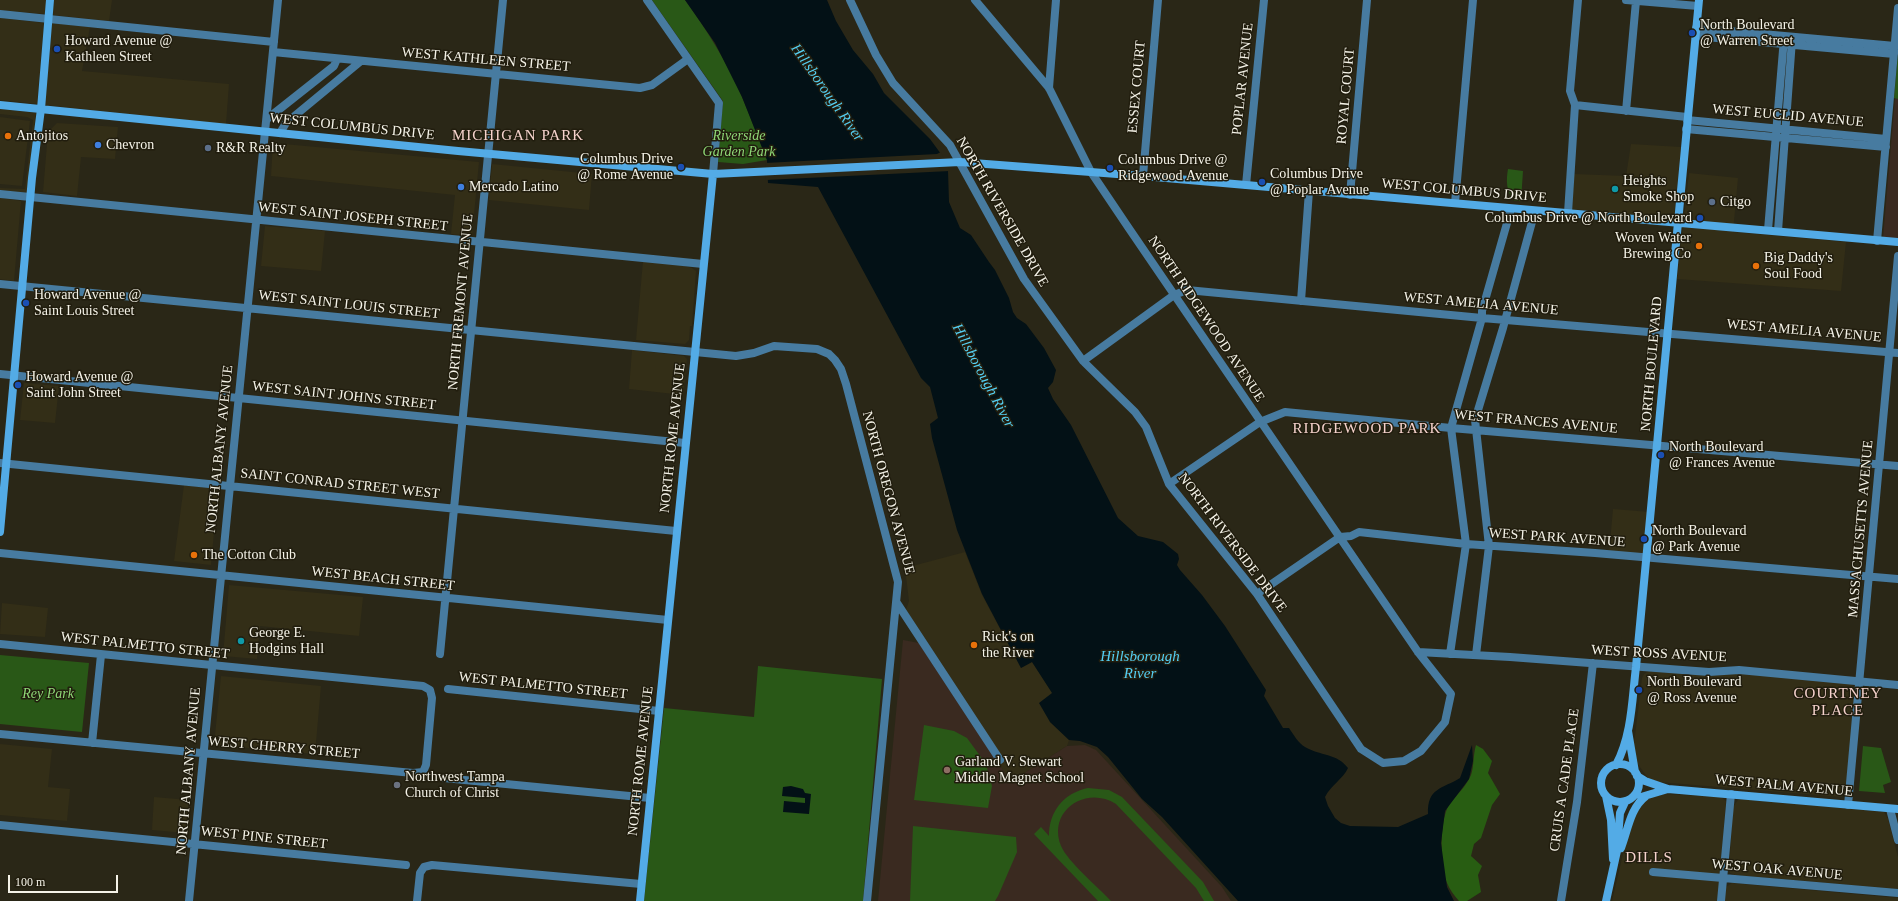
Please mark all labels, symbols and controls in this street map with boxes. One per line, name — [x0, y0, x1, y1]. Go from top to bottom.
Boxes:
place label: North Boulevard @ Warren Street — [1700, 17, 1794, 50]
street label: POPLAR AVENUE — [1229, 22, 1257, 136]
marker: North Boulevard @ Warren Street — [1687, 28, 1697, 38]
place label: Howard Avenue @ Kathleen Street — [65, 33, 172, 66]
water label: Hillsborough River — [786, 40, 868, 146]
street label: ESSEX COURT — [1125, 40, 1149, 134]
marker: Howard Avenue @ Kathleen Street — [52, 44, 62, 54]
street label: WEST KATHLEEN STREET — [401, 44, 571, 76]
street label: ROYAL COURT — [1333, 47, 1359, 145]
street label: WEST EUCLID AVENUE — [1711, 101, 1865, 131]
street label: WEST COLUMBUS DRIVE — [269, 110, 435, 144]
district label: MICHIGAN PARK — [452, 127, 584, 145]
place label: Antojitos — [16, 128, 68, 144]
park label: Riverside Garden Park — [703, 128, 775, 160]
marker: Antojitos — [3, 131, 13, 141]
street label: NORTH RIVERSIDE DRIVE — [952, 134, 1052, 290]
place label: Chevron — [106, 137, 154, 153]
marker: Chevron — [93, 140, 103, 150]
place label: R&R Realty — [216, 140, 286, 156]
marker: R&R Realty — [203, 143, 213, 153]
place label: Columbus Drive @ Rome Avenue — [577, 151, 673, 184]
place label: Columbus Drive @ Ridgewood Avenue — [1118, 152, 1229, 184]
marker: Columbus Drive @ Rome Avenue — [676, 162, 686, 172]
marker: Columbus Drive @ Ridgewood Avenue — [1105, 163, 1115, 173]
place label: Columbus Drive @ Poplar Avenue — [1270, 166, 1369, 198]
place label: Heights Smoke Shop — [1623, 173, 1694, 206]
street label: WEST COLUMBUS DRIVE — [1381, 175, 1547, 207]
marker: Columbus Drive @ Poplar Avenue — [1257, 177, 1267, 187]
place label: Mercado Latino — [469, 179, 559, 195]
marker: Mercado Latino — [456, 182, 466, 192]
marker: Heights Smoke Shop — [1610, 184, 1620, 194]
place label: Citgo — [1720, 194, 1751, 210]
marker: Citgo — [1707, 197, 1717, 207]
street label: WEST SAINT JOSEPH STREET — [257, 199, 449, 235]
place label: Columbus Drive @ North Boulevard — [1485, 210, 1692, 226]
street label: NORTH FREMONT AVENUE — [445, 213, 477, 391]
marker: Columbus Drive @ North Boulevard — [1695, 213, 1705, 223]
place label: Woven Water Brewing Co — [1615, 230, 1691, 262]
street label: NORTH RIDGEWOOD AVENUE — [1144, 233, 1268, 405]
marker: Woven Water Brewing Co — [1694, 241, 1704, 251]
place label: Big Daddy's Soul Food — [1764, 250, 1833, 282]
marker: Big Daddy's Soul Food — [1751, 261, 1761, 271]
place label: Howard Avenue @ Saint Louis Street — [34, 287, 141, 320]
street label: WEST SAINT LOUIS STREET — [257, 287, 441, 323]
street label: WEST AMELIA AVENUE — [1403, 289, 1559, 319]
street label: NORTH BOULEVARD — [1638, 296, 1666, 432]
marker: Howard Avenue @ Saint Louis Street — [21, 298, 31, 308]
street label: WEST AMELIA AVENUE — [1726, 316, 1882, 346]
water label: Hillsborough River — [948, 321, 1018, 431]
street label: NORTH ROME AVENUE — [657, 362, 689, 514]
street label: NORTH ALBANY AVENUE — [203, 364, 237, 534]
place label: Howard Avenue @ Saint John Street — [26, 369, 133, 402]
street label: WEST SAINT JOHNS STREET — [251, 378, 437, 414]
marker: Howard Avenue @ Saint John Street — [13, 380, 23, 390]
street label: WEST FRANCES AVENUE — [1454, 406, 1618, 438]
street label: NORTH OREGON AVENUE — [858, 409, 918, 577]
district label: RIDGEWOOD PARK — [1293, 420, 1441, 438]
place label: North Boulevard @ Frances Avenue — [1669, 439, 1775, 472]
street label: MASSACHUSETTS AVENUE — [1845, 439, 1877, 619]
marker: North Boulevard @ Frances Avenue — [1656, 450, 1666, 460]
street label: SAINT CONRAD STREET WEST — [240, 465, 440, 503]
street label: NORTH RIVERSIDE DRIVE — [1174, 470, 1290, 616]
place label: North Boulevard @ Park Avenue — [1652, 523, 1746, 556]
street label: WEST PARK AVENUE — [1488, 525, 1626, 551]
marker: North Boulevard @ Park Avenue — [1639, 534, 1649, 544]
place label: The Cotton Club — [202, 547, 296, 563]
marker: The Cotton Club — [189, 550, 199, 560]
street label: WEST BEACH STREET — [311, 563, 455, 595]
place label: George E. Hodgins Hall — [249, 625, 324, 658]
street label: WEST PALMETTO STREET — [60, 629, 230, 663]
place label: Rick's on the River — [982, 629, 1034, 662]
marker: George E. Hodgins Hall — [236, 636, 246, 646]
marker: Rick's on the River — [969, 640, 979, 650]
street label: WEST ROSS AVENUE — [1591, 642, 1727, 666]
water label: Hillsborough River — [1100, 648, 1180, 683]
street label: WEST PALMETTO STREET — [458, 669, 628, 703]
place label: North Boulevard @ Ross Avenue — [1647, 674, 1741, 706]
street label: NORTH ROME AVENUE — [625, 685, 657, 837]
marker: North Boulevard @ Ross Avenue — [1634, 685, 1644, 695]
district label: COURTNEY PLACE — [1794, 685, 1882, 720]
park label: Rey Park — [22, 686, 74, 702]
street label: NORTH ALBANY AVENUE — [173, 686, 205, 856]
street label: CRUIS A CADE PLACE — [1547, 707, 1583, 853]
street label: WEST CHERRY STREET — [207, 733, 361, 763]
place label: Garland V. Stewart Middle Magnet School — [955, 754, 1084, 786]
marker: Garland V. Stewart Middle Magnet School — [942, 765, 952, 775]
place label: Northwest Tampa Church of Christ — [405, 769, 505, 802]
street label: WEST PALM AVENUE — [1714, 772, 1854, 800]
marker: Northwest Tampa Church of Christ — [392, 780, 402, 790]
street label: WEST PINE STREET — [200, 823, 328, 853]
district label: DILLS — [1625, 849, 1673, 867]
street label: WEST OAK AVENUE — [1711, 856, 1843, 884]
scale bar — [10, 867, 120, 893]
text: 100 m — [15, 875, 45, 889]

